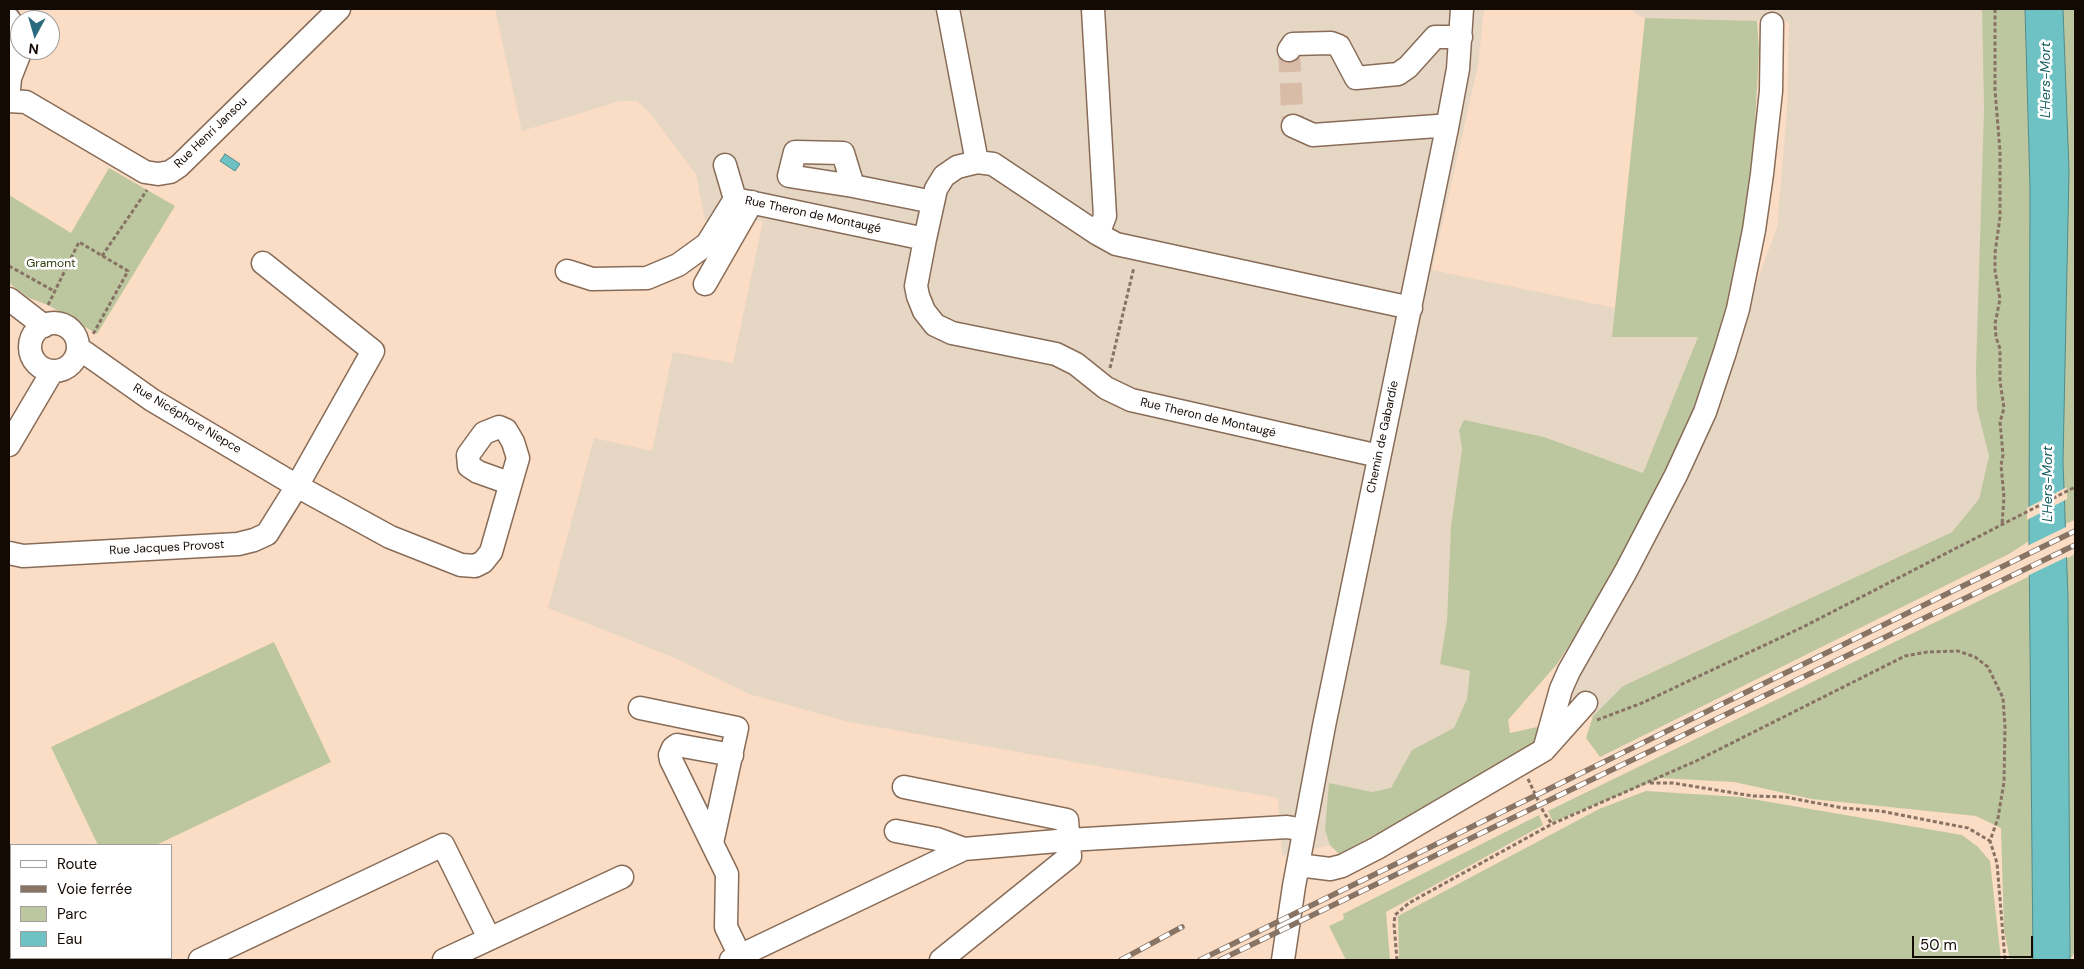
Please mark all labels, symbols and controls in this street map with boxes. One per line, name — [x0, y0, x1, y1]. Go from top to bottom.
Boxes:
north arrow — [10, 10, 60, 60]
text: N — [28, 39, 40, 58]
water label: L'Hers-Mort — [2038, 42, 2054, 118]
street label: Rue Henri Jansou — [172, 95, 250, 171]
street label: Rue Theron de Montaugé — [744, 194, 882, 236]
park label: Gramont — [26, 257, 76, 271]
street label: Chemin de Gabardie — [1364, 379, 1402, 495]
street label: Rue Nicéphore Niepce — [130, 381, 244, 457]
street label: Rue Theron de Montaugé — [1139, 395, 1277, 441]
water label: L'Hers-Mort — [2040, 446, 2056, 522]
street label: Rue Jacques Provost — [109, 538, 225, 558]
legend — [10, 844, 172, 959]
text: Route — [57, 854, 97, 874]
text: Voie ferrée — [57, 879, 132, 899]
text: Parc — [57, 904, 87, 924]
scale bar — [1914, 926, 2035, 958]
text: Eau — [57, 929, 82, 949]
text: 50 m — [1920, 935, 1957, 955]

